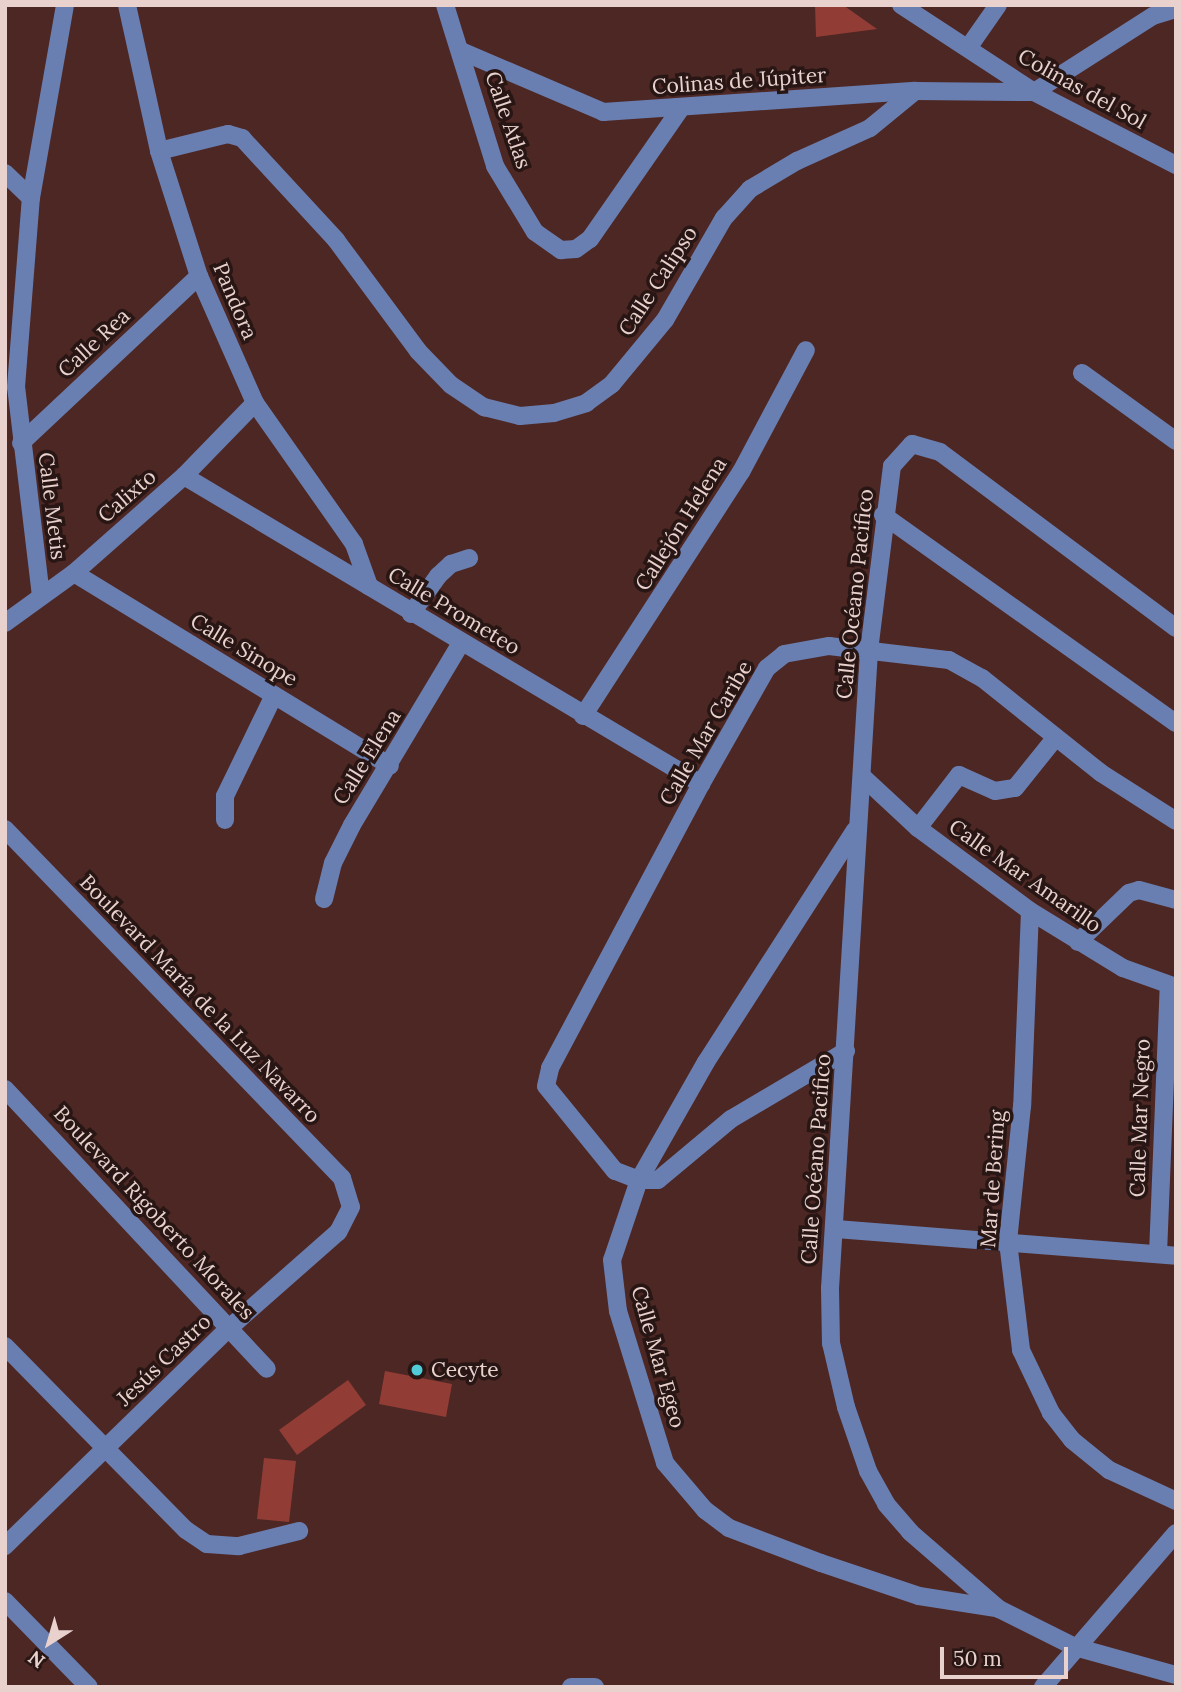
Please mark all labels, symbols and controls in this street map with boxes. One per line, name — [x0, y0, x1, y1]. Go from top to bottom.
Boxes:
street label: Colinas del Sol — [1014, 43, 1150, 135]
street label: Colinas de Júpiter — [651, 62, 827, 100]
street label: Calle Atlas — [480, 68, 536, 172]
street label: Calle Calipso — [613, 222, 703, 340]
street label: Pandora — [208, 259, 262, 343]
street label: Calle Rea — [53, 303, 135, 383]
street label: Calle Metis — [33, 451, 71, 561]
street label: Callejón Helena — [630, 453, 732, 595]
street label: Calixto — [93, 464, 161, 528]
street label: Calle Océano Pacifico — [831, 488, 879, 700]
street label: Calle Prometeo — [383, 562, 525, 660]
street label: Calle Sinope — [186, 608, 302, 692]
street label: Calle Mar Caribe — [654, 656, 758, 810]
street label: Calle Elena — [328, 705, 406, 809]
street label: Calle Mar Amarillo — [944, 814, 1106, 938]
street label: Boulevard María de la Luz Navarro — [75, 870, 325, 1128]
street label: Calle Mar Negro — [1125, 1038, 1155, 1198]
street label: Calle Océano Pacifico — [796, 1053, 836, 1265]
street label: Boulevard Rigoberto Morales — [48, 1101, 260, 1325]
street label: Mar de Bering — [976, 1109, 1010, 1249]
street label: Calle Mar Egeo — [626, 1283, 690, 1431]
street label: Jesús Castro — [112, 1309, 216, 1411]
place label: Cecyte — [431, 1357, 499, 1383]
marker: Cecyte — [409, 1362, 425, 1378]
north arrow — [14, 1608, 84, 1678]
scale bar — [943, 1632, 1071, 1676]
text: 50 m — [953, 1645, 1002, 1672]
text: N — [23, 1646, 49, 1674]

